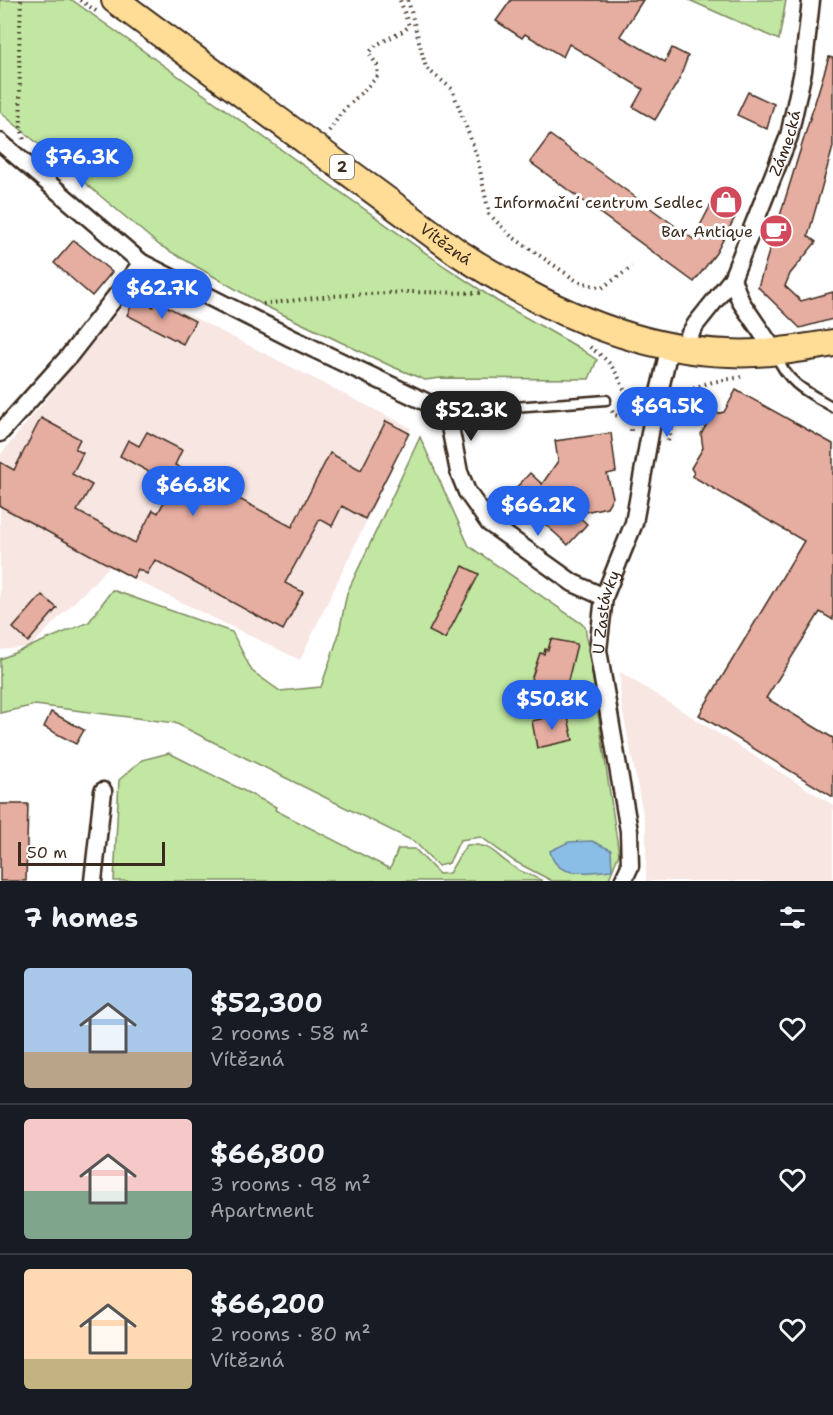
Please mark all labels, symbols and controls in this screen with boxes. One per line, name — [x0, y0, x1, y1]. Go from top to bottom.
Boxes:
street label: Zámecká — [764, 108, 805, 179]
pin: $76.3K — [33, 138, 131, 189]
text: $76.3K — [45, 144, 119, 170]
road number: 2 — [330, 155, 354, 179]
shop icon: Informační centrum Sedlec — [708, 184, 744, 220]
place label: Informační centrum Sedlec — [494, 192, 703, 213]
cafe icon: Bar Antique — [758, 213, 794, 249]
street label: Vítězná — [416, 218, 476, 269]
place label: Bar Antique — [661, 221, 753, 242]
pin: $62.7K — [113, 269, 211, 320]
text: $62.7K — [126, 275, 198, 301]
pin: $69.5K — [618, 387, 716, 438]
pin: $52.3K — [422, 391, 520, 442]
text: $69.5K — [631, 393, 703, 419]
text: $52.3K — [435, 397, 507, 423]
pin: $66.8K — [144, 466, 242, 517]
text: $66.8K — [156, 472, 230, 498]
pin: $66.2K — [489, 486, 587, 537]
text: $66.2K — [501, 492, 575, 518]
street label: U Zastávky — [587, 567, 624, 655]
pin: $50.8K — [503, 680, 601, 731]
text: $50.8K — [516, 686, 588, 712]
scale bar — [18, 839, 165, 866]
text: 50 m — [27, 842, 67, 863]
text: 7 homes — [24, 900, 138, 935]
icon: filters — [776, 901, 809, 934]
text: $52,300 — [210, 985, 323, 1020]
icon: home — [72, 992, 144, 1064]
icon: heart — [776, 1012, 809, 1045]
text: 2 rooms · 58 m² — [210, 1020, 369, 1046]
text: Vítězná — [210, 1046, 284, 1072]
text: $66,800 — [210, 1136, 325, 1171]
icon: home — [72, 1143, 144, 1215]
icon: heart — [776, 1163, 809, 1196]
text: 3 rooms · 98 m² — [210, 1171, 371, 1197]
text: Apartment — [210, 1197, 314, 1223]
text: $66,200 — [210, 1286, 325, 1321]
icon: home — [72, 1293, 144, 1365]
icon: heart — [776, 1313, 809, 1346]
text: 2 rooms · 80 m² — [210, 1321, 371, 1347]
text: Vítězná — [210, 1347, 284, 1373]

